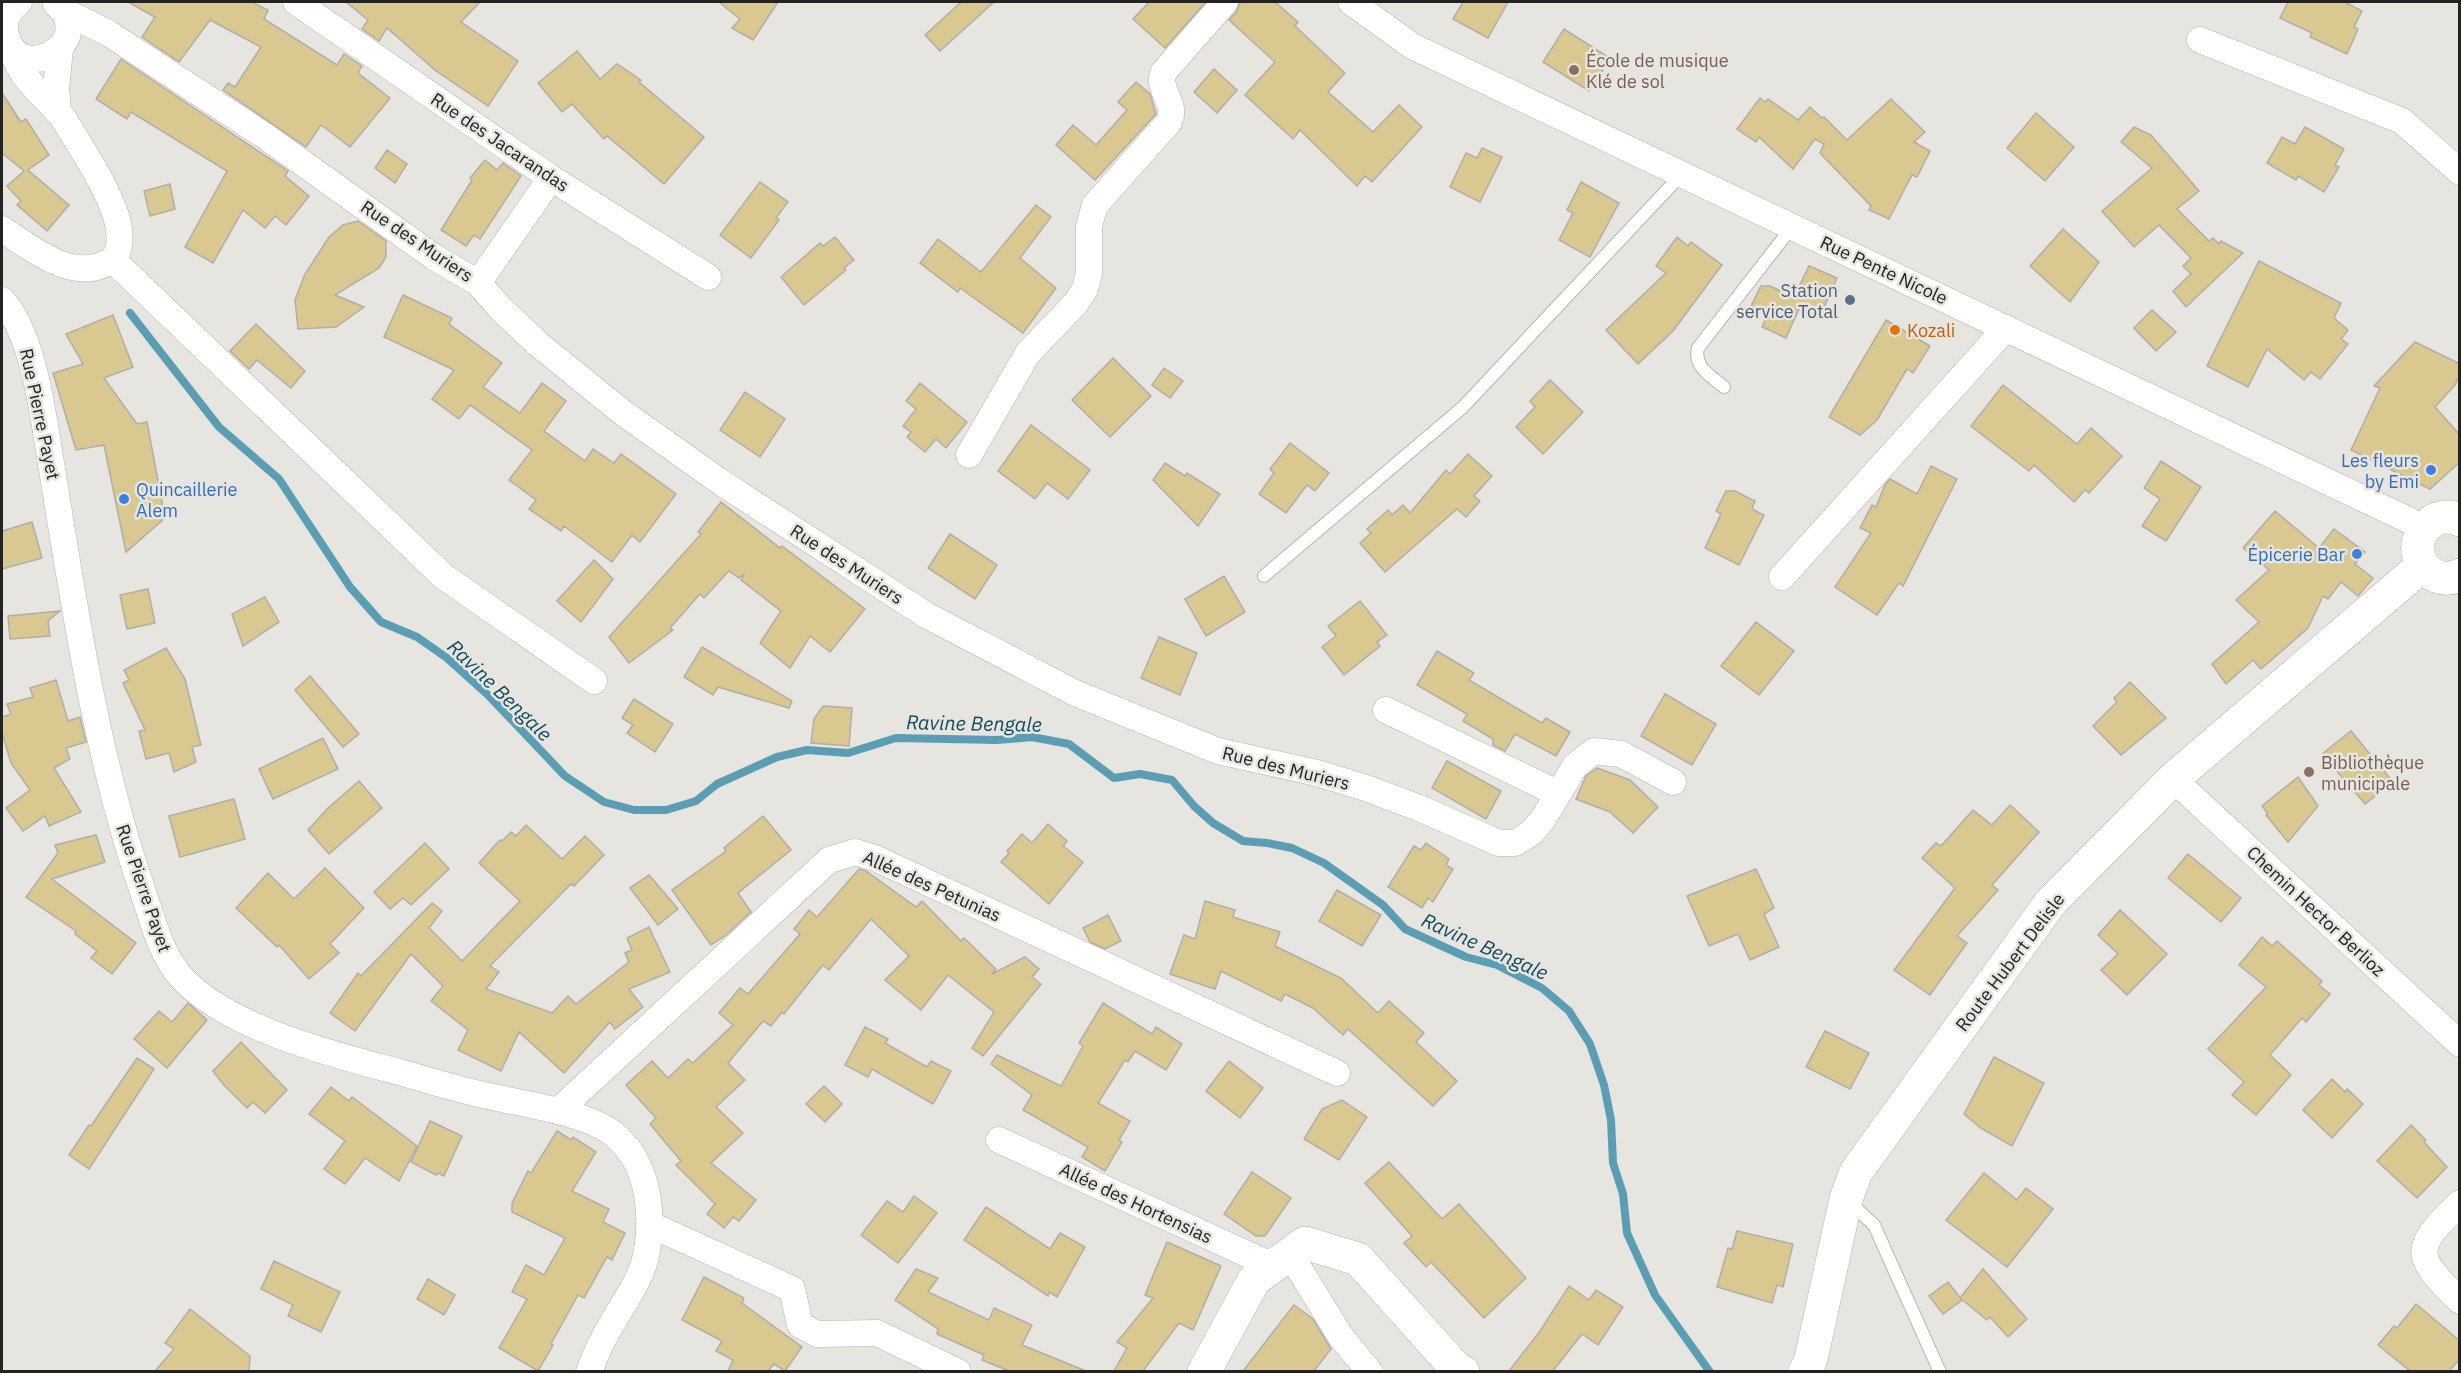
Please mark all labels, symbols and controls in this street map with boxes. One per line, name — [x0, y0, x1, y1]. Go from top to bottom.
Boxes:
place label: École de musique Klé de sol — [1586, 49, 1729, 93]
marker: École de musique Klé de sol — [1567, 63, 1581, 77]
street label: Rue des Jacarandas — [426, 87, 574, 197]
street label: Rue des Muriers — [357, 195, 477, 287]
street label: Rue Pente Nicole — [1817, 230, 1951, 310]
place label: Station service Total — [1736, 279, 1838, 323]
marker: Station service Total — [1843, 293, 1857, 307]
place label: Kozali — [1907, 319, 1955, 342]
marker: Kozali — [1888, 323, 1902, 337]
street label: Rue Pierre Payet — [15, 346, 65, 482]
place label: Les fleurs by Emi — [2341, 449, 2419, 493]
marker: Les fleurs by Emi — [2424, 463, 2438, 477]
place label: Quincaillerie Alem — [136, 478, 238, 522]
marker: Quincaillerie Alem — [117, 492, 131, 506]
street label: Rue des Muriers — [786, 519, 908, 609]
place label: Épicerie Bar — [2248, 543, 2345, 566]
marker: Épicerie Bar — [2350, 547, 2364, 561]
water label: Ravine Bengale — [442, 633, 558, 747]
water label: Ravine Bengale — [906, 708, 1042, 738]
street label: Rue des Muriers — [1220, 741, 1352, 795]
place label: Bibliothèque municipale — [2321, 751, 2424, 795]
marker: Bibliothèque municipale — [2302, 765, 2316, 779]
street label: Rue Pierre Payet — [111, 821, 177, 955]
street label: Chemin Hector Berlioz — [2242, 841, 2390, 981]
street label: Allée des Petunias — [859, 845, 1005, 927]
street label: Route Hubert Delisle — [1950, 888, 2070, 1036]
water label: Ravine Bengale — [1417, 906, 1553, 986]
street label: Allée des Hortensias — [1056, 1157, 1216, 1249]

